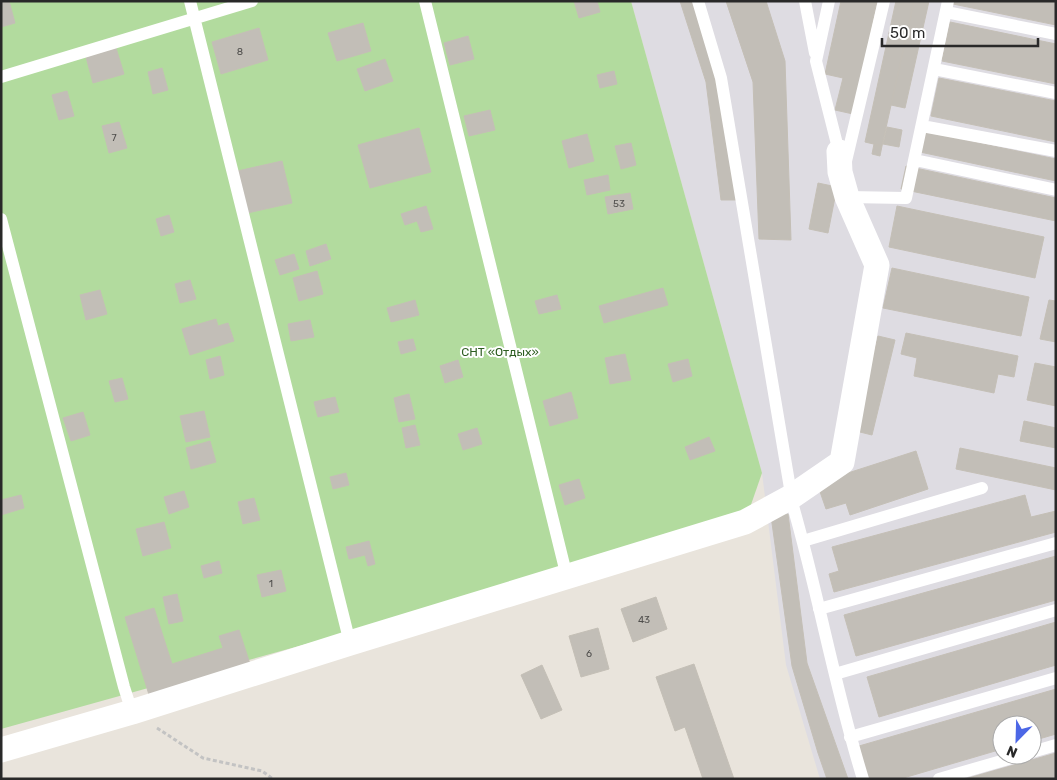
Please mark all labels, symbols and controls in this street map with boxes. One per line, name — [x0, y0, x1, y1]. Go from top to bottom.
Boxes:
scale bar — [882, 15, 1038, 47]
text: 50 m — [890, 24, 925, 42]
house number: 8 — [237, 46, 243, 58]
house number: 7 — [111, 132, 117, 144]
house number: 53 — [613, 198, 625, 210]
park label: СНТ «Отдых» — [461, 345, 539, 359]
house number: 1 — [269, 578, 273, 590]
house number: 43 — [638, 614, 650, 626]
house number: 6 — [586, 648, 592, 660]
north arrow — [992, 715, 1042, 765]
text: N — [1004, 742, 1020, 761]

